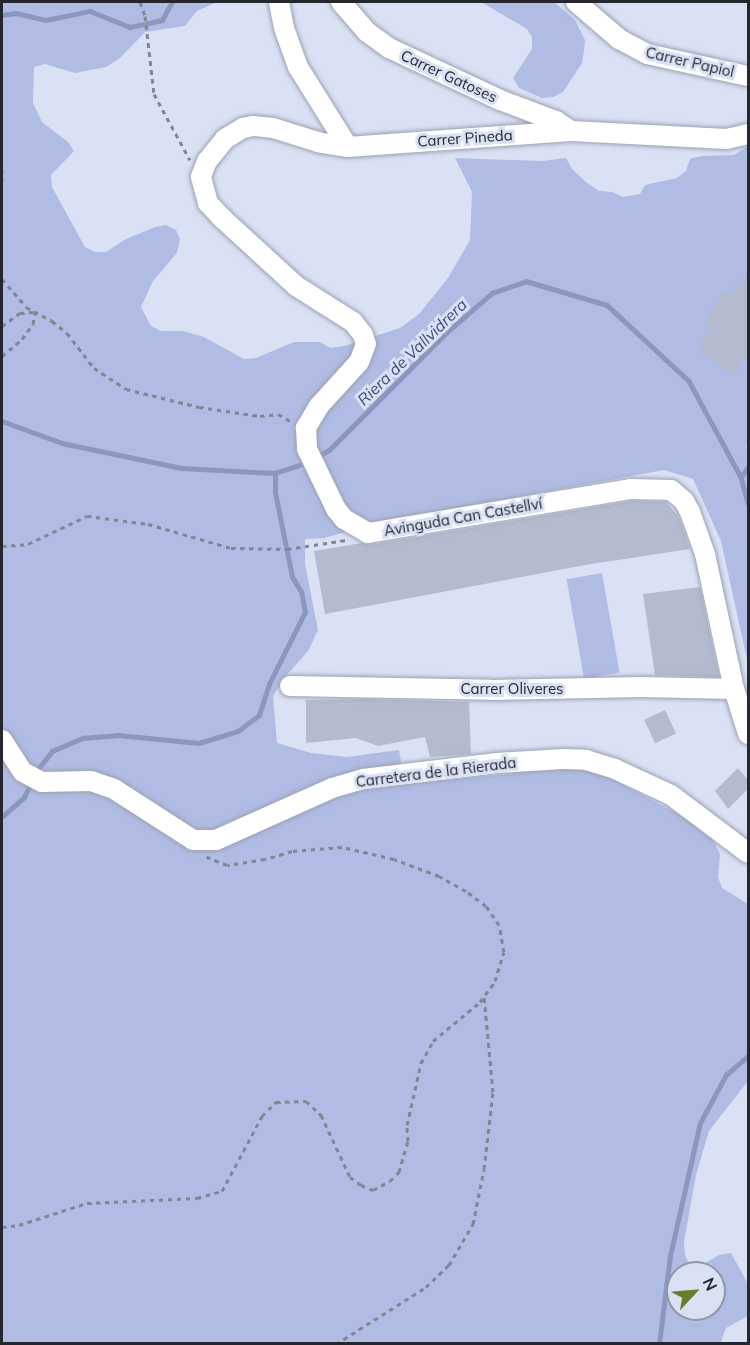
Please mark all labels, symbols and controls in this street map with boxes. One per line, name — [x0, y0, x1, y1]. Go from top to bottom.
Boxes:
street label: Carrer Papiol — [644, 43, 736, 81]
street label: Carrer Gatoses — [398, 46, 500, 106]
street label: Carrer Pineda — [417, 126, 513, 150]
water label: Riera de Vallvidrera — [353, 295, 471, 409]
street label: Avinguda Can Castellví — [382, 494, 544, 540]
street label: Carrer Oliveres — [460, 680, 564, 698]
street label: Carretera de la Rierada — [355, 753, 517, 791]
north arrow — [666, 1261, 726, 1321]
text: N — [699, 1274, 722, 1294]

